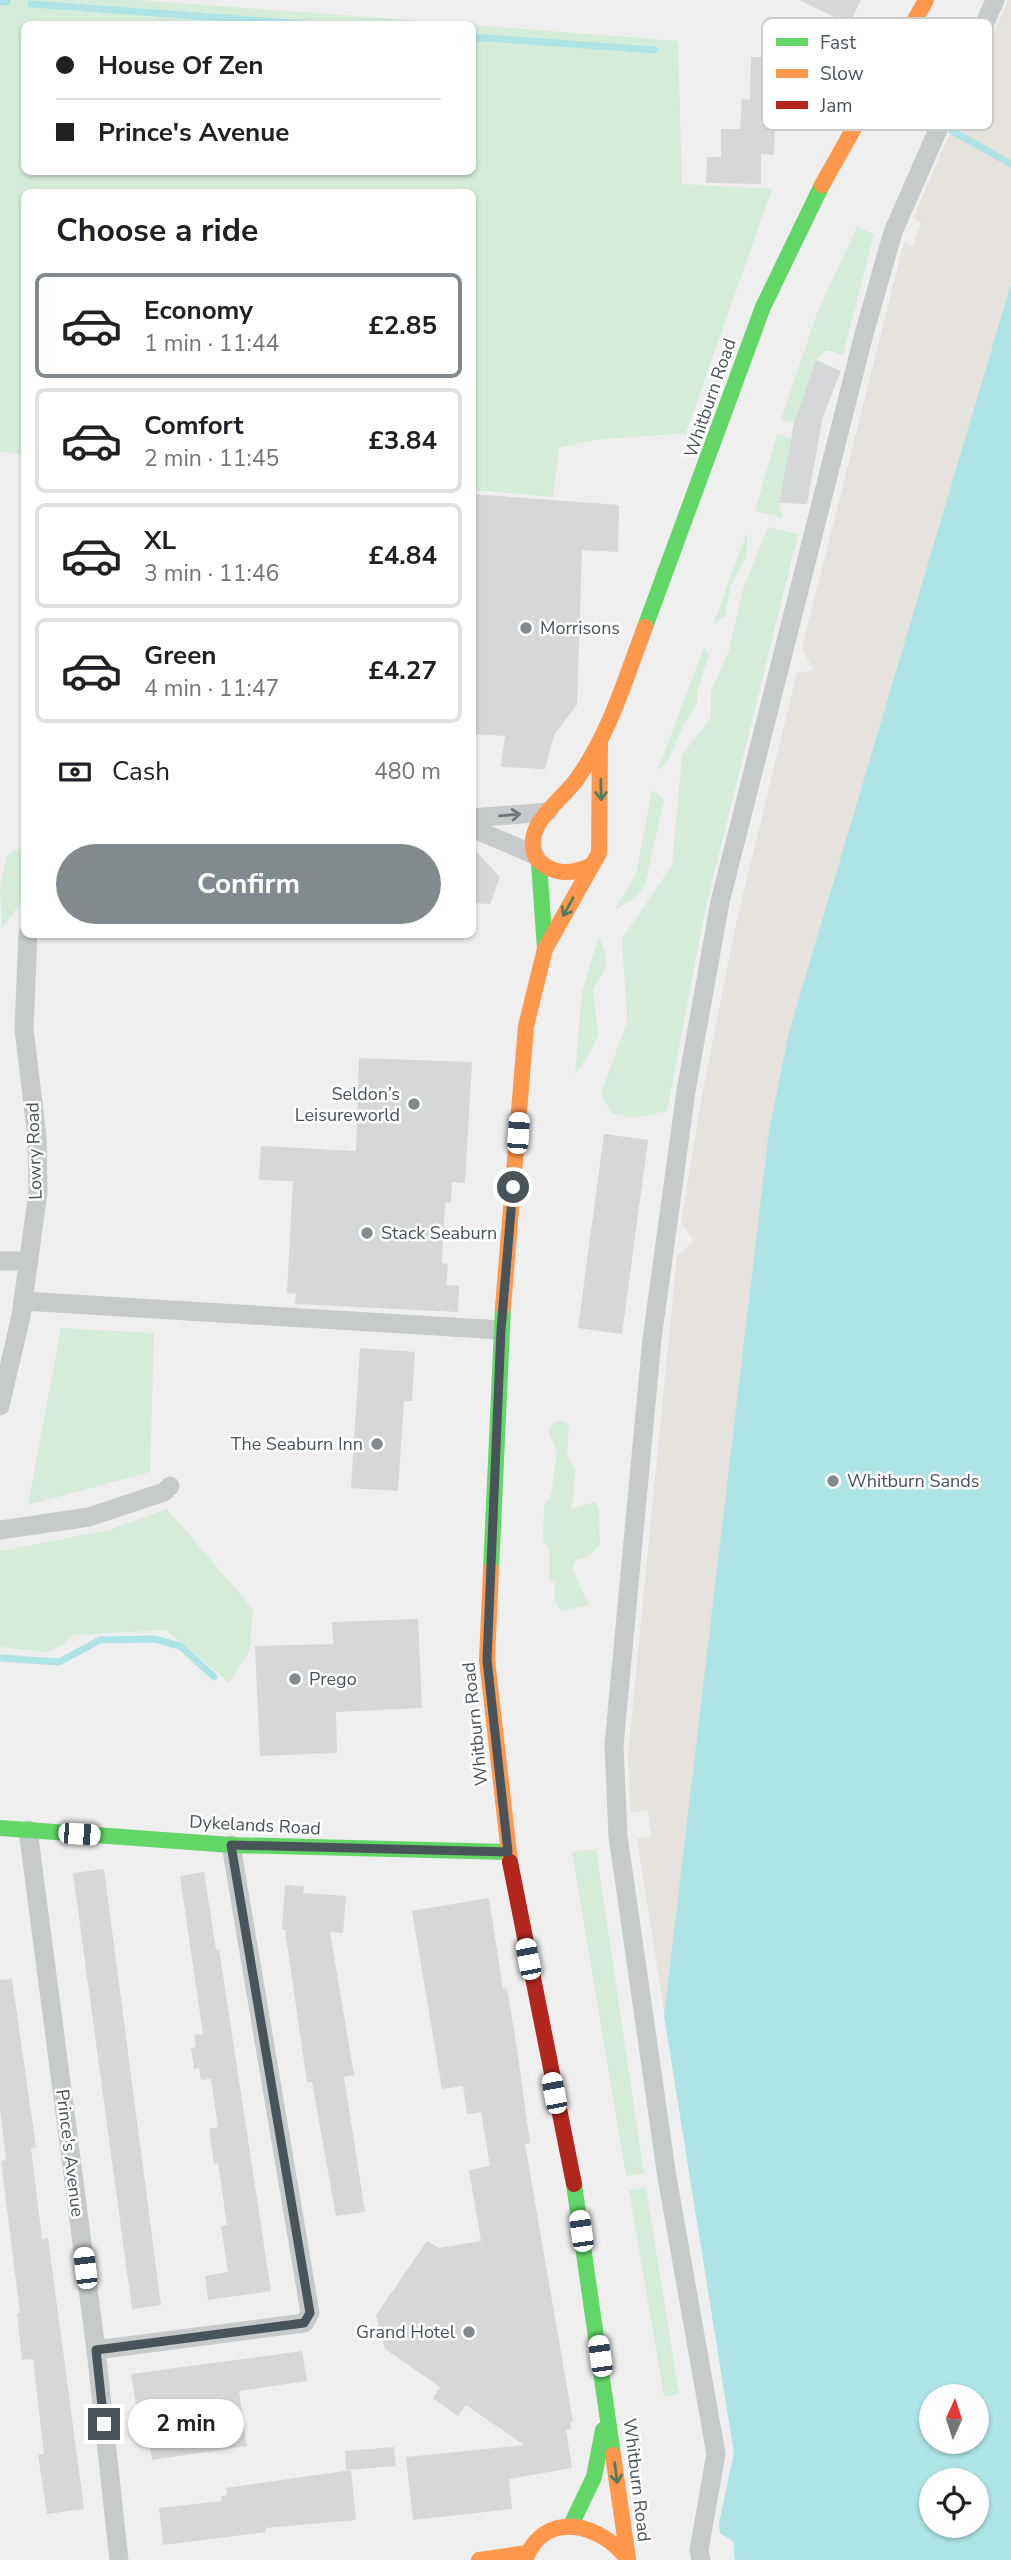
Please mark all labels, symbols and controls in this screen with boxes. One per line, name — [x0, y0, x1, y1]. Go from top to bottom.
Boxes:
legend — [762, 18, 993, 130]
text: Fast — [820, 30, 856, 56]
text: House Of Zen — [98, 48, 263, 83]
text: Slow — [820, 61, 864, 87]
text: Jam — [819, 93, 853, 119]
text: Prince's Avenue — [98, 115, 289, 150]
text: Choose a ride — [56, 209, 258, 252]
text: Economy — [144, 293, 253, 328]
icon: car — [60, 294, 123, 357]
text: £2.85 — [368, 308, 437, 343]
text: 1 min · 11:44 — [144, 328, 279, 359]
street label: Whitburn Road — [678, 335, 742, 461]
text: Comfort — [144, 408, 244, 443]
icon: car — [60, 409, 123, 472]
text: £3.84 — [368, 423, 437, 458]
text: 2 min · 11:45 — [144, 443, 279, 474]
text: XL — [144, 523, 176, 558]
icon: car — [60, 524, 123, 587]
text: £4.84 — [368, 538, 437, 573]
text: 3 min · 11:46 — [144, 558, 279, 589]
place label: Morrisons — [540, 616, 620, 640]
marker: Morrisons — [518, 620, 534, 636]
text: Green — [144, 638, 217, 673]
icon: car — [60, 639, 123, 702]
text: £4.27 — [368, 653, 437, 688]
text: 4 min · 11:47 — [144, 673, 279, 704]
icon: cash — [56, 753, 94, 791]
text: Cash — [112, 754, 170, 789]
text: 480 m — [374, 756, 441, 787]
one-way arrow — [594, 778, 607, 801]
one-way arrow — [498, 808, 521, 821]
button: Confirm — [56, 844, 441, 924]
one-way arrow — [561, 896, 574, 917]
place label: Seldon’s Leisureworld — [295, 1082, 400, 1127]
marker: Seldon’s Leisureworld — [406, 1096, 422, 1112]
street label: Lowry Road — [20, 1102, 48, 1200]
car — [507, 1111, 530, 1155]
route start — [497, 1171, 529, 1203]
place label: Stack Seaburn — [381, 1221, 497, 1245]
marker: Stack Seaburn — [359, 1225, 375, 1241]
place label: The Seaburn Inn — [231, 1432, 363, 1456]
marker: The Seaburn Inn — [369, 1436, 385, 1452]
place label: Whitburn Sands — [847, 1469, 979, 1493]
marker: Whitburn Sands — [825, 1473, 841, 1489]
street label: Whitburn Road — [457, 1661, 493, 1787]
place label: Prego — [309, 1667, 357, 1691]
marker: Prego — [287, 1671, 303, 1687]
street label: Dykelands Road — [189, 1810, 321, 1840]
car — [58, 1822, 101, 1846]
car — [514, 1936, 543, 1982]
car — [540, 2070, 569, 2116]
street label: Prince's Avenue — [50, 2088, 90, 2218]
car — [568, 2209, 595, 2253]
car — [73, 2246, 98, 2290]
place label: Grand Hotel — [356, 2320, 456, 2344]
marker: Grand Hotel — [461, 2324, 477, 2340]
car — [587, 2334, 614, 2378]
north arrow — [919, 2384, 989, 2454]
map controls — [919, 2384, 989, 2538]
callout: 2 min — [128, 2400, 244, 2448]
route end — [88, 2408, 120, 2440]
text: 2 min — [156, 2408, 216, 2439]
street label: Whitburn Road — [618, 2417, 656, 2543]
one-way arrow — [610, 2461, 623, 2484]
button: locate — [919, 2468, 989, 2538]

